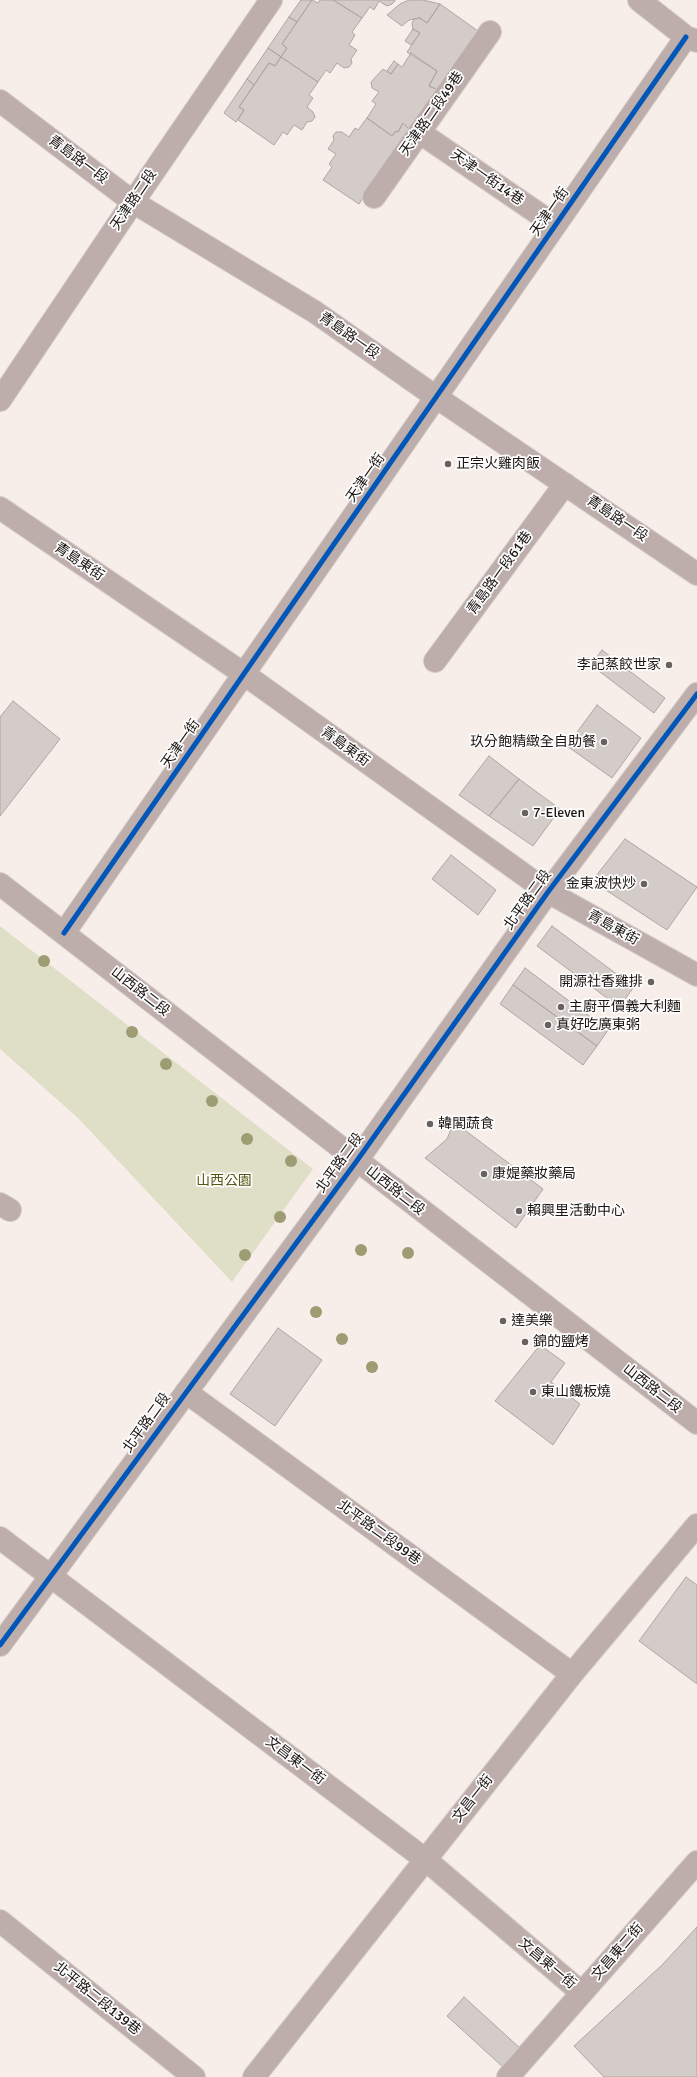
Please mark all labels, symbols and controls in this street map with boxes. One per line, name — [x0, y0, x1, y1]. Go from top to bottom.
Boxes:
street label: 天津路二段49巷 — [397, 69, 467, 159]
street label: 青島路一段 — [45, 132, 111, 188]
street label: 天津一街14巷 — [447, 147, 527, 209]
street label: 天津路二段 — [107, 166, 161, 234]
street label: 天津一街 — [527, 184, 573, 240]
street label: 青島路一段 — [316, 309, 382, 363]
street label: 天津一街 — [343, 450, 389, 506]
place label: 正宗火雞肉飯 — [456, 456, 540, 472]
marker: 正宗火雞肉飯 — [443, 459, 453, 469]
street label: 青島路一段 — [583, 492, 651, 546]
street label: 青島路一段61巷 — [464, 528, 536, 618]
street label: 青島東街 — [51, 539, 107, 585]
place label: 李記蒸餃世家 — [577, 657, 661, 673]
marker: 李記蒸餃世家 — [664, 660, 674, 670]
street label: 天津一街 — [158, 716, 204, 772]
street label: 青島東街 — [317, 724, 373, 770]
place label: 玖分飽精緻全自助餐 — [470, 734, 596, 750]
marker: 玖分飽精緻全自助餐 — [599, 737, 609, 747]
place label: 7-Eleven — [533, 805, 585, 821]
marker: 7-Eleven — [520, 808, 530, 818]
street label: 北平路二段 — [501, 867, 555, 933]
place label: 金東波快炒 — [566, 876, 636, 892]
marker: 金東波快炒 — [639, 879, 649, 889]
street label: 青島東街 — [584, 907, 642, 949]
street label: 山西路二段 — [107, 964, 173, 1020]
place label: 開源社香雞排 — [559, 974, 643, 990]
marker: 開源社香雞排 — [646, 977, 656, 987]
place label: 主廚平價義大利麵 — [569, 999, 681, 1015]
marker: 主廚平價義大利麵 — [556, 1002, 566, 1012]
place label: 真好吃廣東粥 — [556, 1017, 640, 1033]
marker: 真好吃廣東粥 — [543, 1020, 553, 1030]
place label: 韓閣蔬食 — [438, 1116, 494, 1132]
marker: 韓閣蔬食 — [425, 1119, 435, 1129]
street label: 北平路二段 — [313, 1130, 367, 1196]
street label: 山西路二段 — [362, 1163, 428, 1219]
place label: 康媞藥妝藥局 — [492, 1166, 576, 1182]
marker: 康媞藥妝藥局 — [479, 1169, 489, 1179]
park label: 山西公園 — [196, 1173, 252, 1189]
place label: 賴興里活動中心 — [527, 1203, 625, 1219]
marker: 賴興里活動中心 — [514, 1206, 524, 1216]
place label: 達美樂 — [511, 1313, 553, 1329]
marker: 達美樂 — [498, 1316, 508, 1326]
place label: 錦的鹽烤 — [533, 1334, 589, 1350]
marker: 錦的鹽烤 — [520, 1337, 530, 1347]
street label: 山西路二段 — [619, 1361, 685, 1417]
place label: 東山鐵板燒 — [541, 1384, 611, 1400]
marker: 東山鐵板燒 — [528, 1387, 538, 1397]
street label: 北平路二段 — [120, 1390, 174, 1456]
street label: 北平路二段99巷 — [334, 1497, 424, 1569]
street label: 文昌東一街 — [262, 1733, 328, 1789]
street label: 文昌一街 — [449, 1772, 497, 1826]
street label: 文昌東二街 — [589, 1920, 647, 1984]
street label: 文昌東一街 — [515, 1935, 579, 1993]
street label: 北平路二段139巷 — [50, 1959, 144, 2039]

